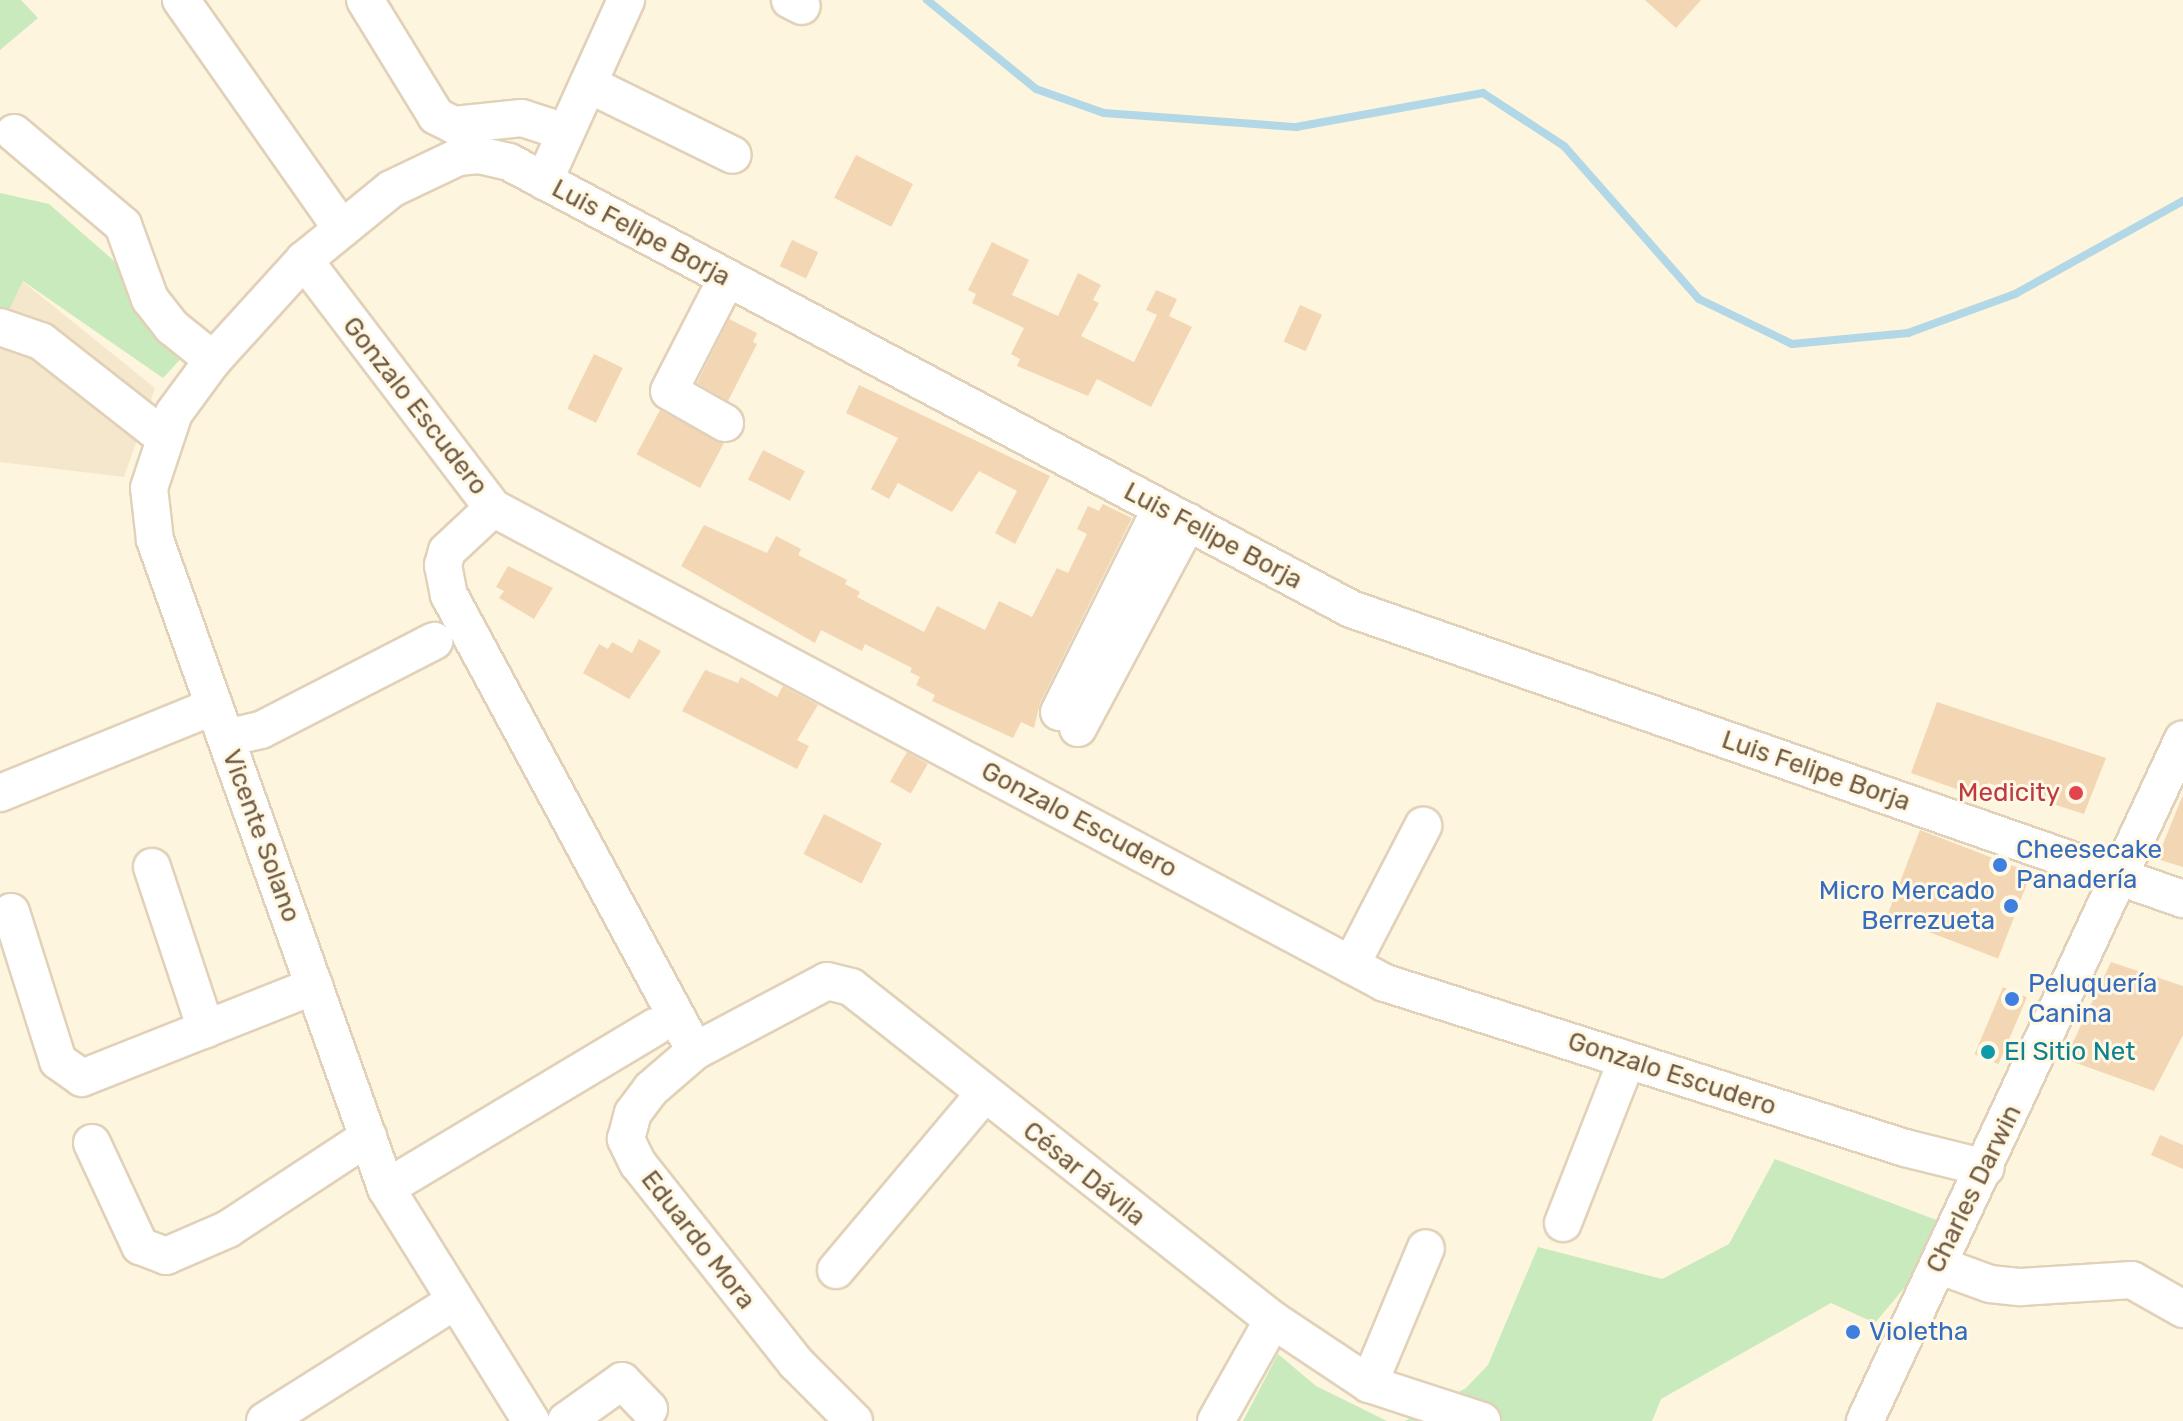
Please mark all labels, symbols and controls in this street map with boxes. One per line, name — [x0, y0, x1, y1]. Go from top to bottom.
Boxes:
street label: Luis Felipe Borja — [547, 173, 735, 293]
street label: Gonzalo Escudero — [336, 311, 494, 501]
street label: Luis Felipe Borja — [1119, 476, 1307, 596]
street label: Luis Felipe Borja — [1718, 724, 1914, 818]
street label: Vicente Solano — [215, 745, 307, 927]
street label: Gonzalo Escudero — [976, 755, 1182, 885]
place label: Medicity — [1958, 777, 2060, 809]
marker: Medicity — [2067, 784, 2085, 802]
place label: Cheesecake Panadería — [2016, 834, 2162, 896]
marker: Cheesecake Panadería — [1991, 856, 2009, 874]
place label: Micro Mercado Berrezueta — [1819, 875, 1995, 936]
marker: Micro Mercado Berrezueta — [2002, 897, 2020, 915]
place label: Peluquería Canina — [2028, 968, 2157, 1030]
marker: Peluquería Canina — [2003, 990, 2021, 1008]
street label: Gonzalo Escudero — [1564, 1026, 1780, 1122]
place label: El Sitio Net — [2004, 1036, 2135, 1068]
marker: El Sitio Net — [1979, 1043, 1997, 1061]
street label: Charles Darwin — [1920, 1100, 2028, 1278]
street label: César Dávila — [1016, 1115, 1152, 1233]
street label: Eduardo Mora — [634, 1165, 762, 1315]
place label: Violetha — [1869, 1316, 1968, 1348]
marker: Violetha — [1844, 1323, 1862, 1341]

